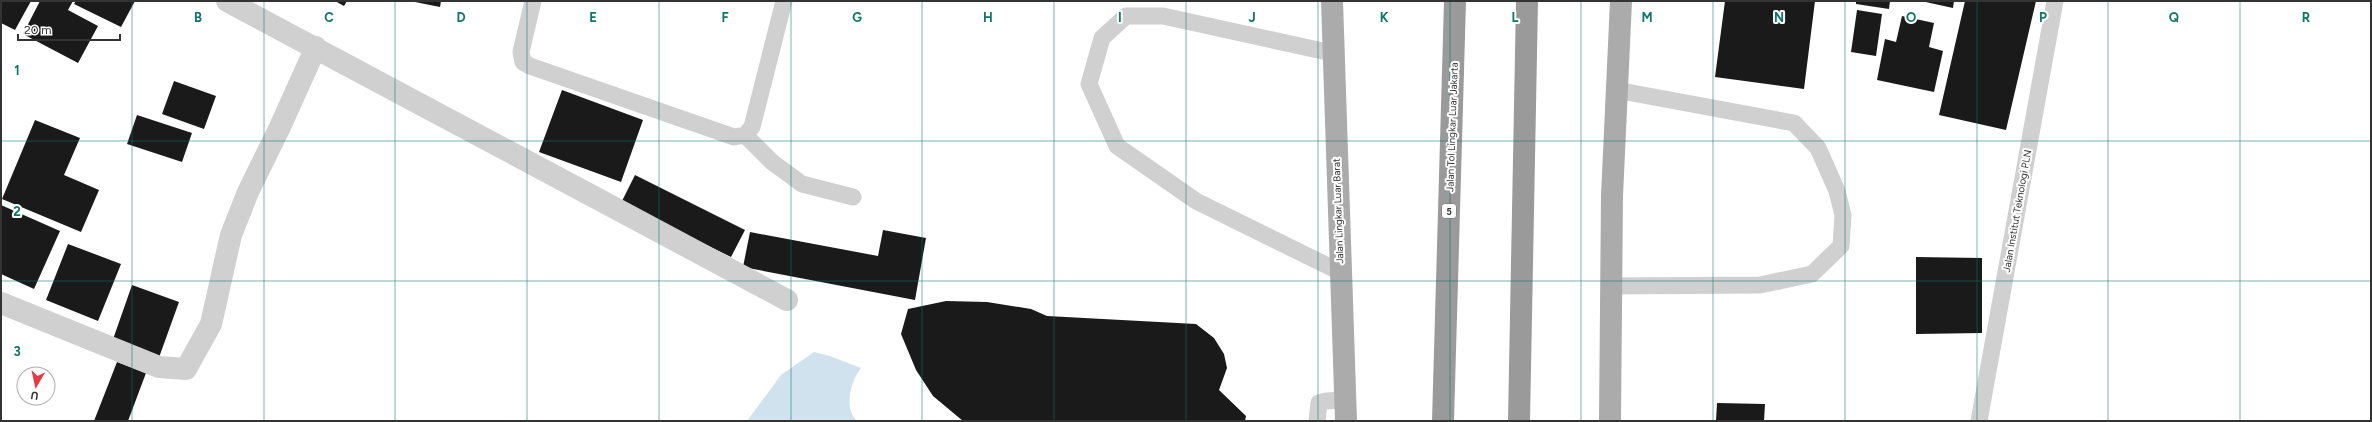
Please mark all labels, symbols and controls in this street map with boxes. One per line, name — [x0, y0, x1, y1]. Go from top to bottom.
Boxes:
text: B — [194, 10, 202, 25]
text: C — [324, 10, 334, 25]
text: D — [456, 10, 466, 25]
text: E — [589, 10, 597, 25]
text: F — [721, 10, 729, 25]
text: G — [852, 10, 862, 25]
text: H — [983, 10, 993, 25]
text: I — [1118, 10, 1122, 25]
text: J — [1248, 10, 1256, 25]
text: K — [1380, 10, 1389, 25]
text: L — [1512, 10, 1519, 25]
text: M — [1641, 10, 1653, 25]
text: N — [1774, 10, 1784, 25]
text: O — [1906, 10, 1916, 25]
text: P — [2039, 10, 2047, 25]
text: Q — [2169, 10, 2179, 25]
text: R — [2302, 10, 2311, 25]
scale bar — [18, 16, 120, 42]
text: 20 m — [24, 23, 52, 37]
street label: Jalan Tol Lingkar Luar Jakarta — [1443, 62, 1461, 192]
text: 1 — [14, 63, 20, 78]
street label: Jalan Institut Teknologi PLN — [2000, 149, 2034, 273]
street label: Jalan Lingkar Luar Barat — [1330, 158, 1346, 264]
text: 2 — [13, 204, 21, 219]
road number: 5 — [1442, 204, 1456, 218]
text: 3 — [13, 344, 21, 359]
north arrow — [16, 366, 56, 406]
text: U — [29, 388, 39, 402]

